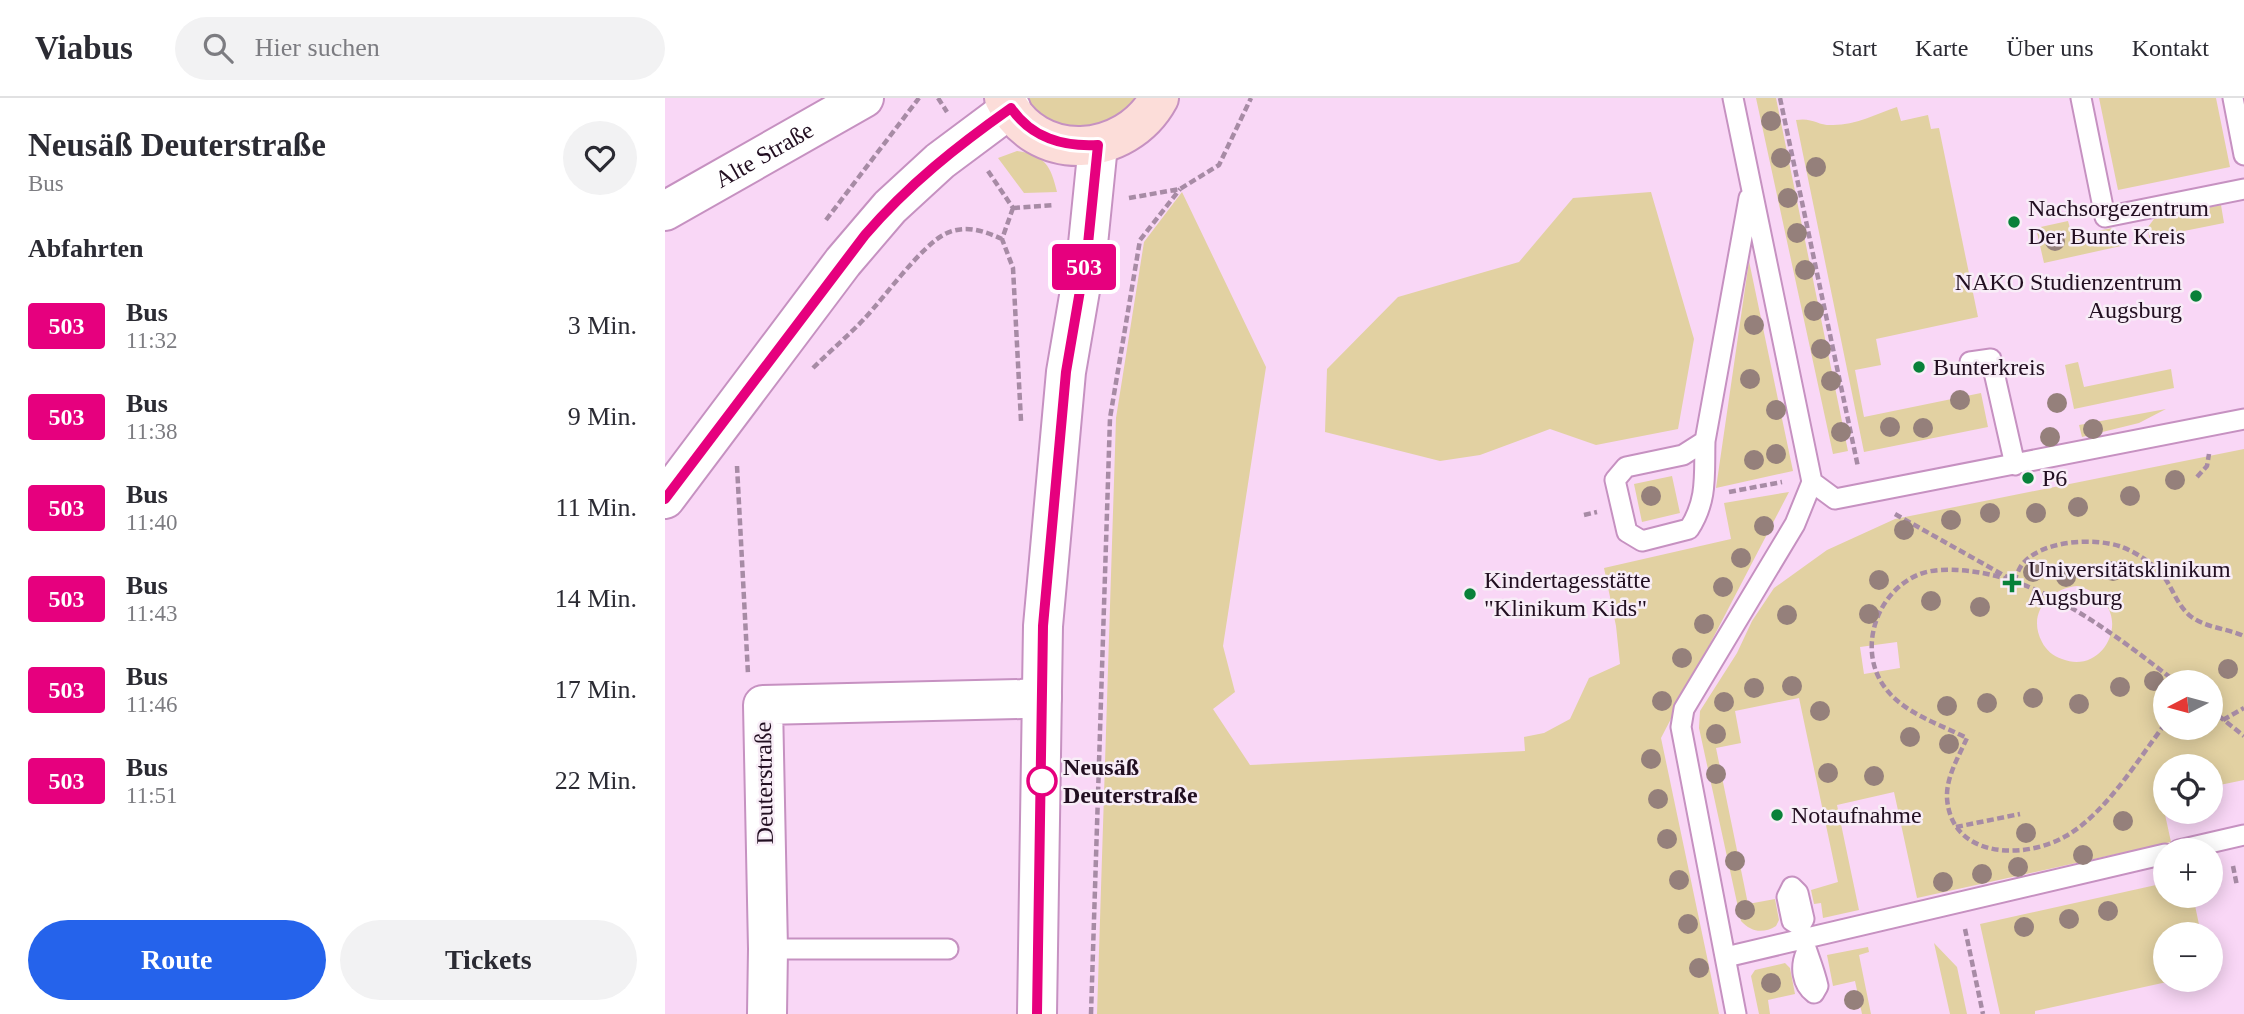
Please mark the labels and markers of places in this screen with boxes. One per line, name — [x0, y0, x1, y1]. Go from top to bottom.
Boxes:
place label: Nachsorgezentrum Der Bunte Kreis — [2028, 195, 2209, 249]
marker: Nachsorgezentrum Der Bunte Kreis — [2006, 214, 2022, 230]
place label: NAKO Studienzentrum Augsburg — [1955, 269, 2182, 323]
marker: NAKO Studienzentrum Augsburg — [2188, 288, 2204, 304]
place label: Bunterkreis — [1933, 354, 2045, 380]
marker: Bunterkreis — [1911, 359, 1927, 375]
place label: P6 — [2042, 465, 2067, 491]
marker: P6 — [2020, 470, 2036, 486]
place label: Universitätsklinikum Augsburg — [2028, 556, 2231, 610]
place label: Kindertagesstätte "Klinikum Kids" — [1484, 567, 1651, 621]
marker: Universitätsklinikum Augsburg — [2002, 573, 2022, 593]
marker: Kindertagesstätte "Klinikum Kids" — [1462, 586, 1478, 602]
place label: Neusäß Deuterstraße — [1063, 754, 1198, 808]
marker: Neusäß Deuterstraße — [1027, 766, 1057, 796]
place label: Notaufnahme — [1791, 802, 1922, 828]
marker: Notaufnahme — [1769, 807, 1785, 823]

